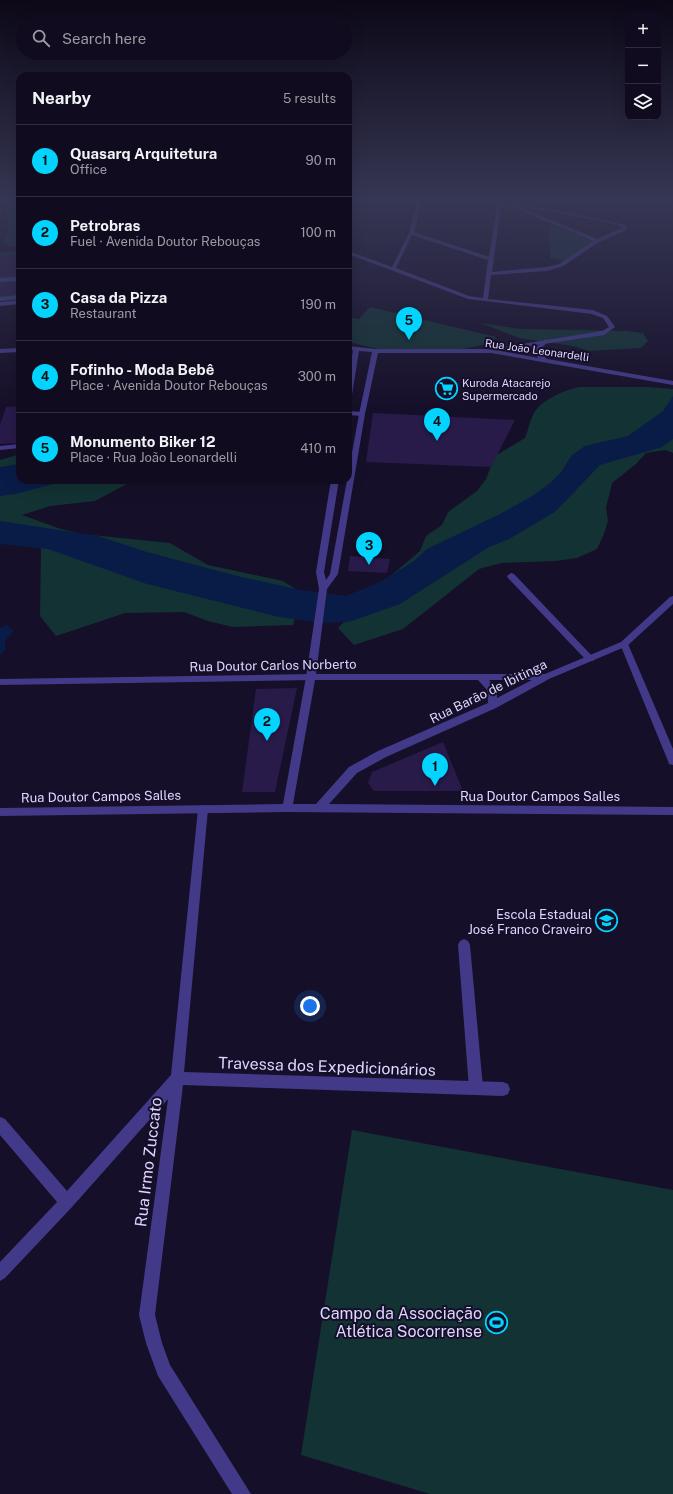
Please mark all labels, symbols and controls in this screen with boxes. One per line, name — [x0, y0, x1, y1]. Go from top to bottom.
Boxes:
map controls — [625, 12, 661, 120]
button: + — [625, 12, 661, 48]
search box — [16, 16, 352, 60]
icon: search — [30, 27, 52, 49]
text: Search here — [62, 30, 146, 47]
button: − — [625, 48, 661, 84]
button: layers — [625, 84, 661, 120]
text: Nearby — [32, 88, 91, 108]
text: 5 results — [283, 91, 336, 106]
text: Quasarq Arquitetura — [70, 145, 217, 162]
text: 1 — [42, 153, 48, 168]
text: 90 m — [306, 153, 336, 168]
text: Office — [70, 162, 107, 177]
text: Petrobras — [70, 217, 140, 234]
text: 2 — [41, 225, 49, 240]
text: 100 m — [300, 225, 336, 240]
text: Fuel · Avenida Doutor Rebouças — [70, 234, 260, 249]
text: Casa da Pizza — [70, 289, 167, 306]
text: 3 — [41, 297, 49, 312]
text: 190 m — [300, 297, 336, 312]
text: Restaurant — [70, 306, 136, 321]
pin: 5 — [396, 307, 422, 340]
street label: Rua João Leonardelli — [484, 337, 590, 363]
text: Fofinho - Moda Bebê — [70, 361, 214, 378]
text: 4 — [41, 369, 49, 384]
text: 300 m — [298, 369, 336, 384]
supermarket icon: Kuroda Atacarejo Supermercado — [434, 376, 460, 402]
place label: Kuroda Atacarejo Supermercado — [462, 377, 550, 402]
text: Place · Avenida Doutor Rebouças — [70, 378, 268, 393]
pin: 4 — [424, 408, 450, 441]
text: Monumento Biker 12 — [70, 433, 215, 450]
text: 5 — [41, 441, 49, 456]
text: 410 m — [300, 441, 336, 456]
text: Place · Rua João Leonardelli — [70, 450, 237, 465]
pin: 3 — [356, 532, 382, 565]
street label: Rua Doutor Carlos Norberto — [189, 657, 357, 674]
street label: Rua Barão de Ibitinga — [427, 657, 549, 726]
pin: 2 — [254, 708, 280, 741]
pin: 1 — [422, 753, 448, 786]
street label: Rua Doutor Campos Salles — [21, 788, 181, 805]
street label: Rua Doutor Campos Salles — [460, 789, 620, 804]
place label: Escola Estadual José Franco Craveiro — [468, 907, 592, 937]
school or university icon: Escola Estadual José Franco Craveiro — [594, 908, 620, 934]
your location — [300, 996, 320, 1016]
street label: Travessa dos Expedicionários — [218, 1053, 436, 1080]
street label: Rua Irmo Zuccato — [131, 1096, 166, 1228]
place label: Campo da Associação Atlética Socorrense — [320, 1304, 482, 1341]
sports icon: Campo da Associação Atlética Socorrense — [484, 1309, 510, 1335]

